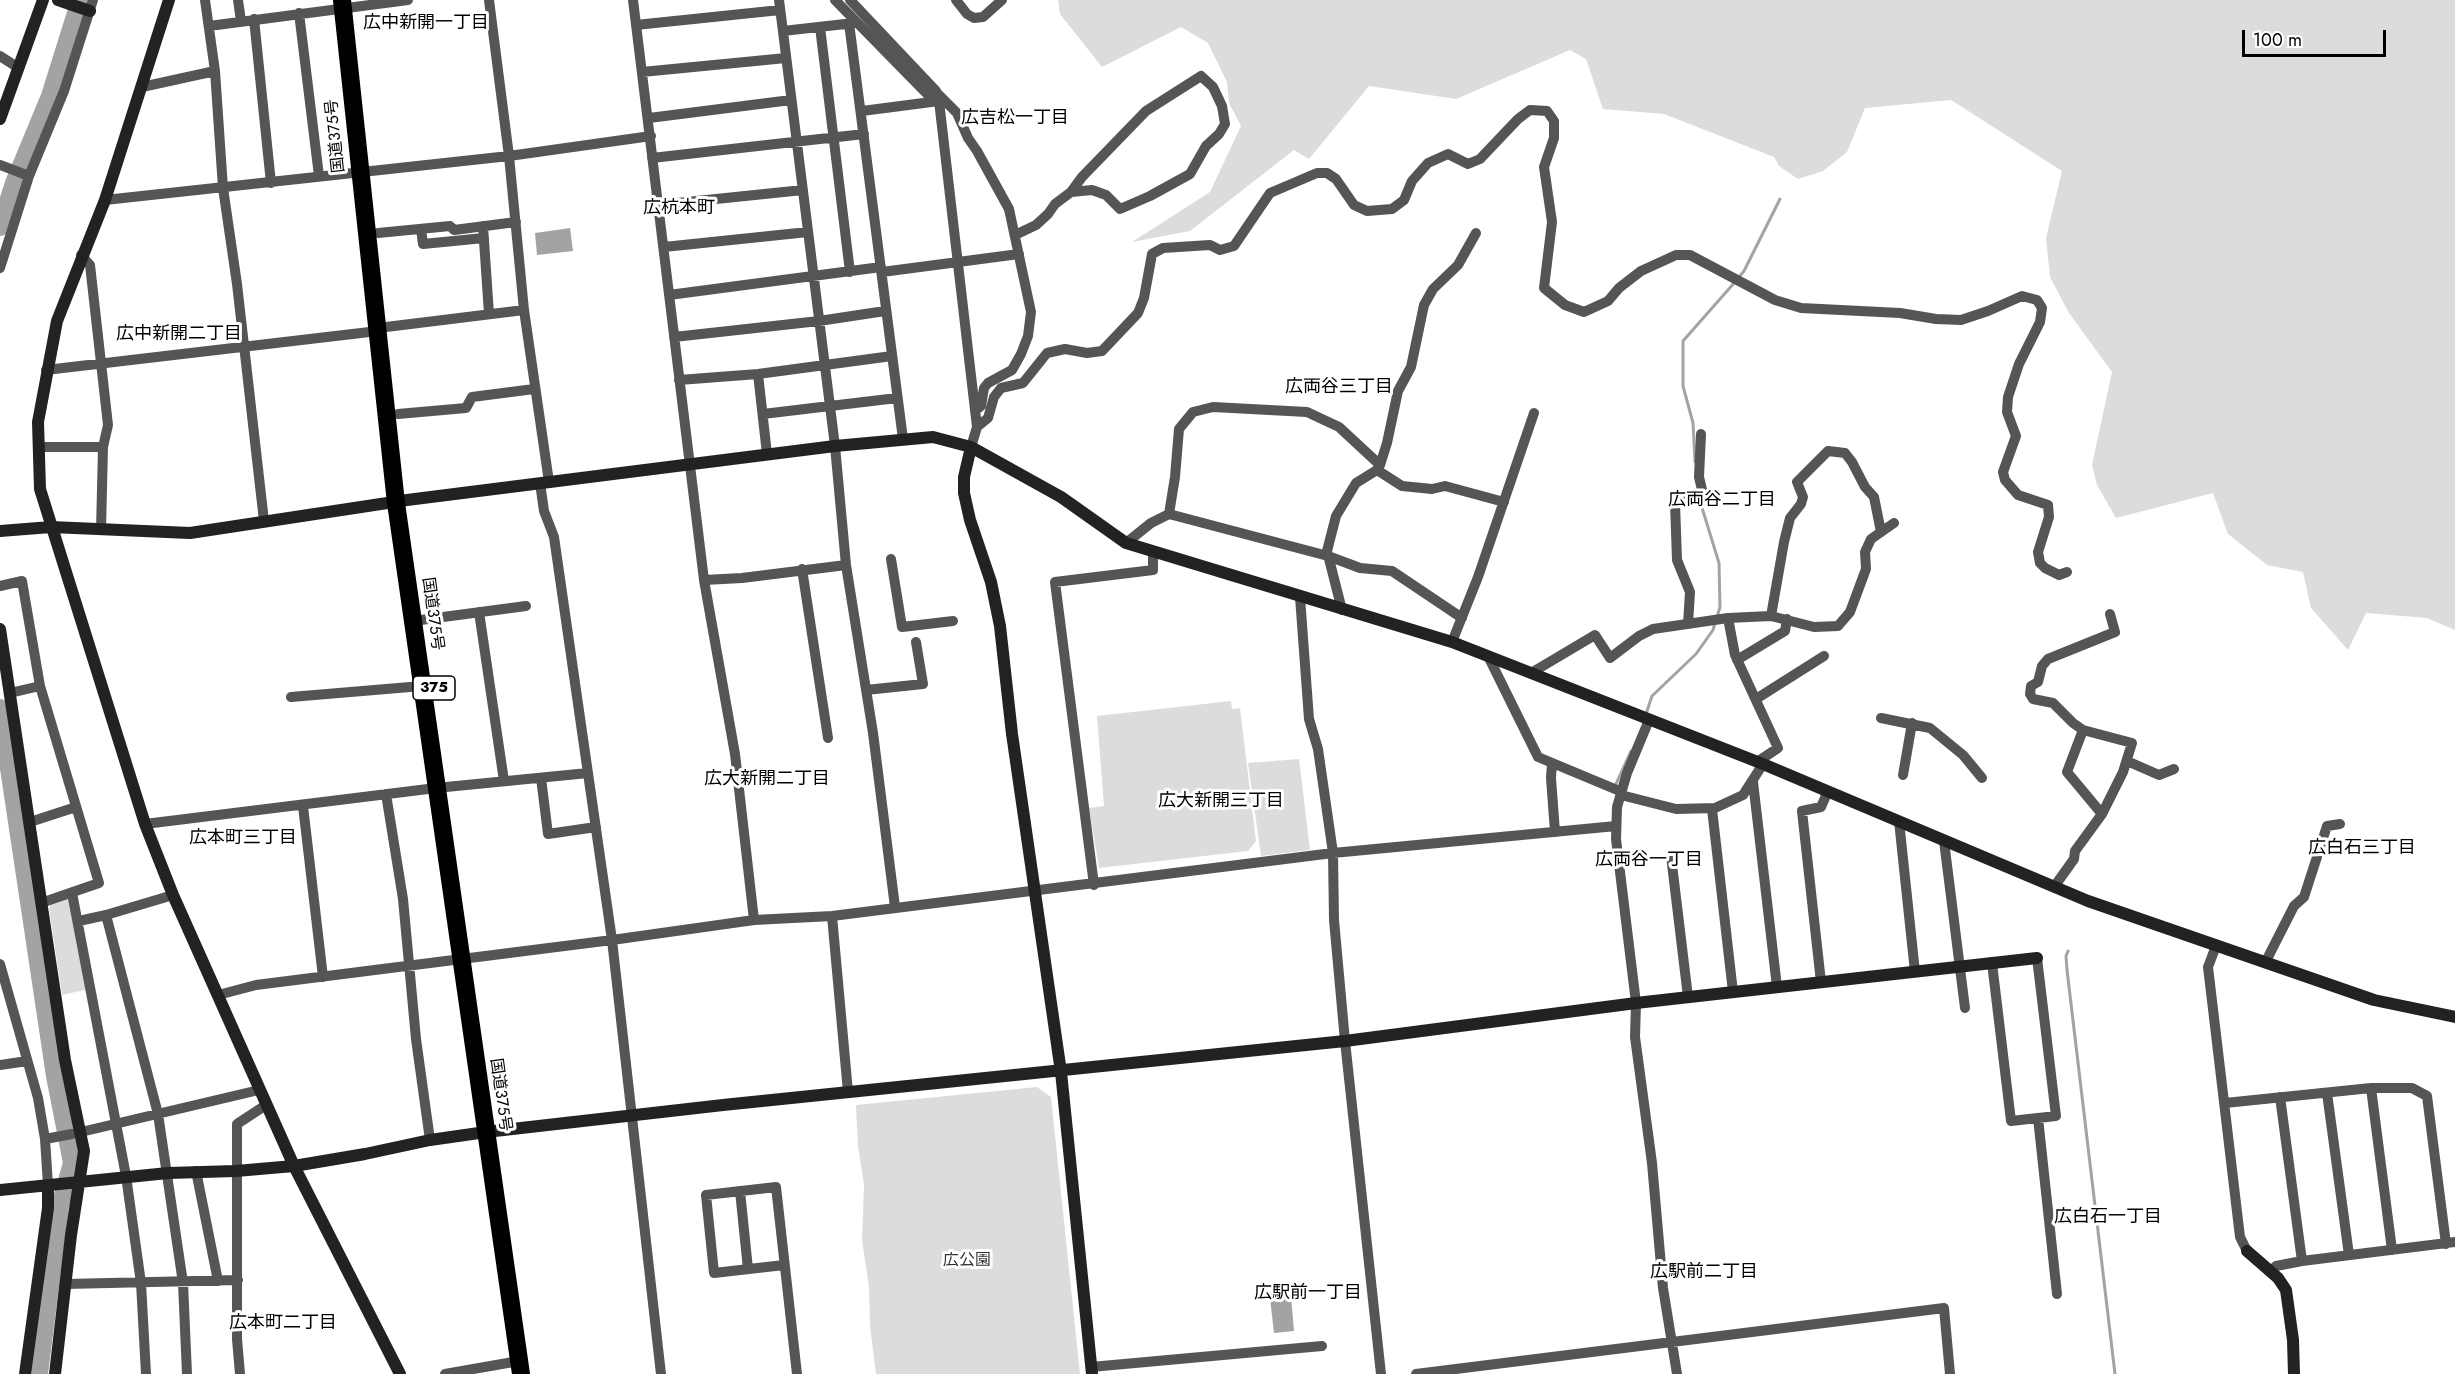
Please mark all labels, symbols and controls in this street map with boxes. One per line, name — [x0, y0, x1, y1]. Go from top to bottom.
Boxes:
district label: 広中新開一丁目 — [363, 13, 489, 35]
scale bar — [2245, 18, 2389, 56]
text: 100 m — [2253, 27, 2302, 53]
street label: 国道375号 — [323, 98, 349, 174]
district label: 広吉松一丁目 — [961, 108, 1069, 130]
district label: 広杭本町 — [643, 198, 715, 220]
district label: 広中新開二丁目 — [116, 324, 242, 346]
district label: 広両谷三丁目 — [1285, 377, 1393, 399]
district label: 広両谷二丁目 — [1668, 490, 1776, 512]
street label: 国道375号 — [417, 576, 447, 652]
road number: 375 — [413, 676, 455, 700]
district label: 広大新開二丁目 — [704, 769, 830, 791]
district label: 広大新開三丁目 — [1158, 791, 1284, 813]
district label: 広本町三丁目 — [189, 828, 297, 850]
district label: 広白石三丁目 — [2308, 838, 2416, 860]
district label: 広両谷一丁目 — [1595, 850, 1703, 872]
street label: 国道375号 — [485, 1057, 515, 1133]
district label: 広白石一丁目 — [2054, 1207, 2162, 1229]
park label: 広公園 — [943, 1251, 991, 1271]
district label: 広駅前二丁目 — [1650, 1262, 1758, 1284]
district label: 広駅前一丁目 — [1254, 1283, 1362, 1305]
district label: 広本町二丁目 — [229, 1313, 337, 1335]

